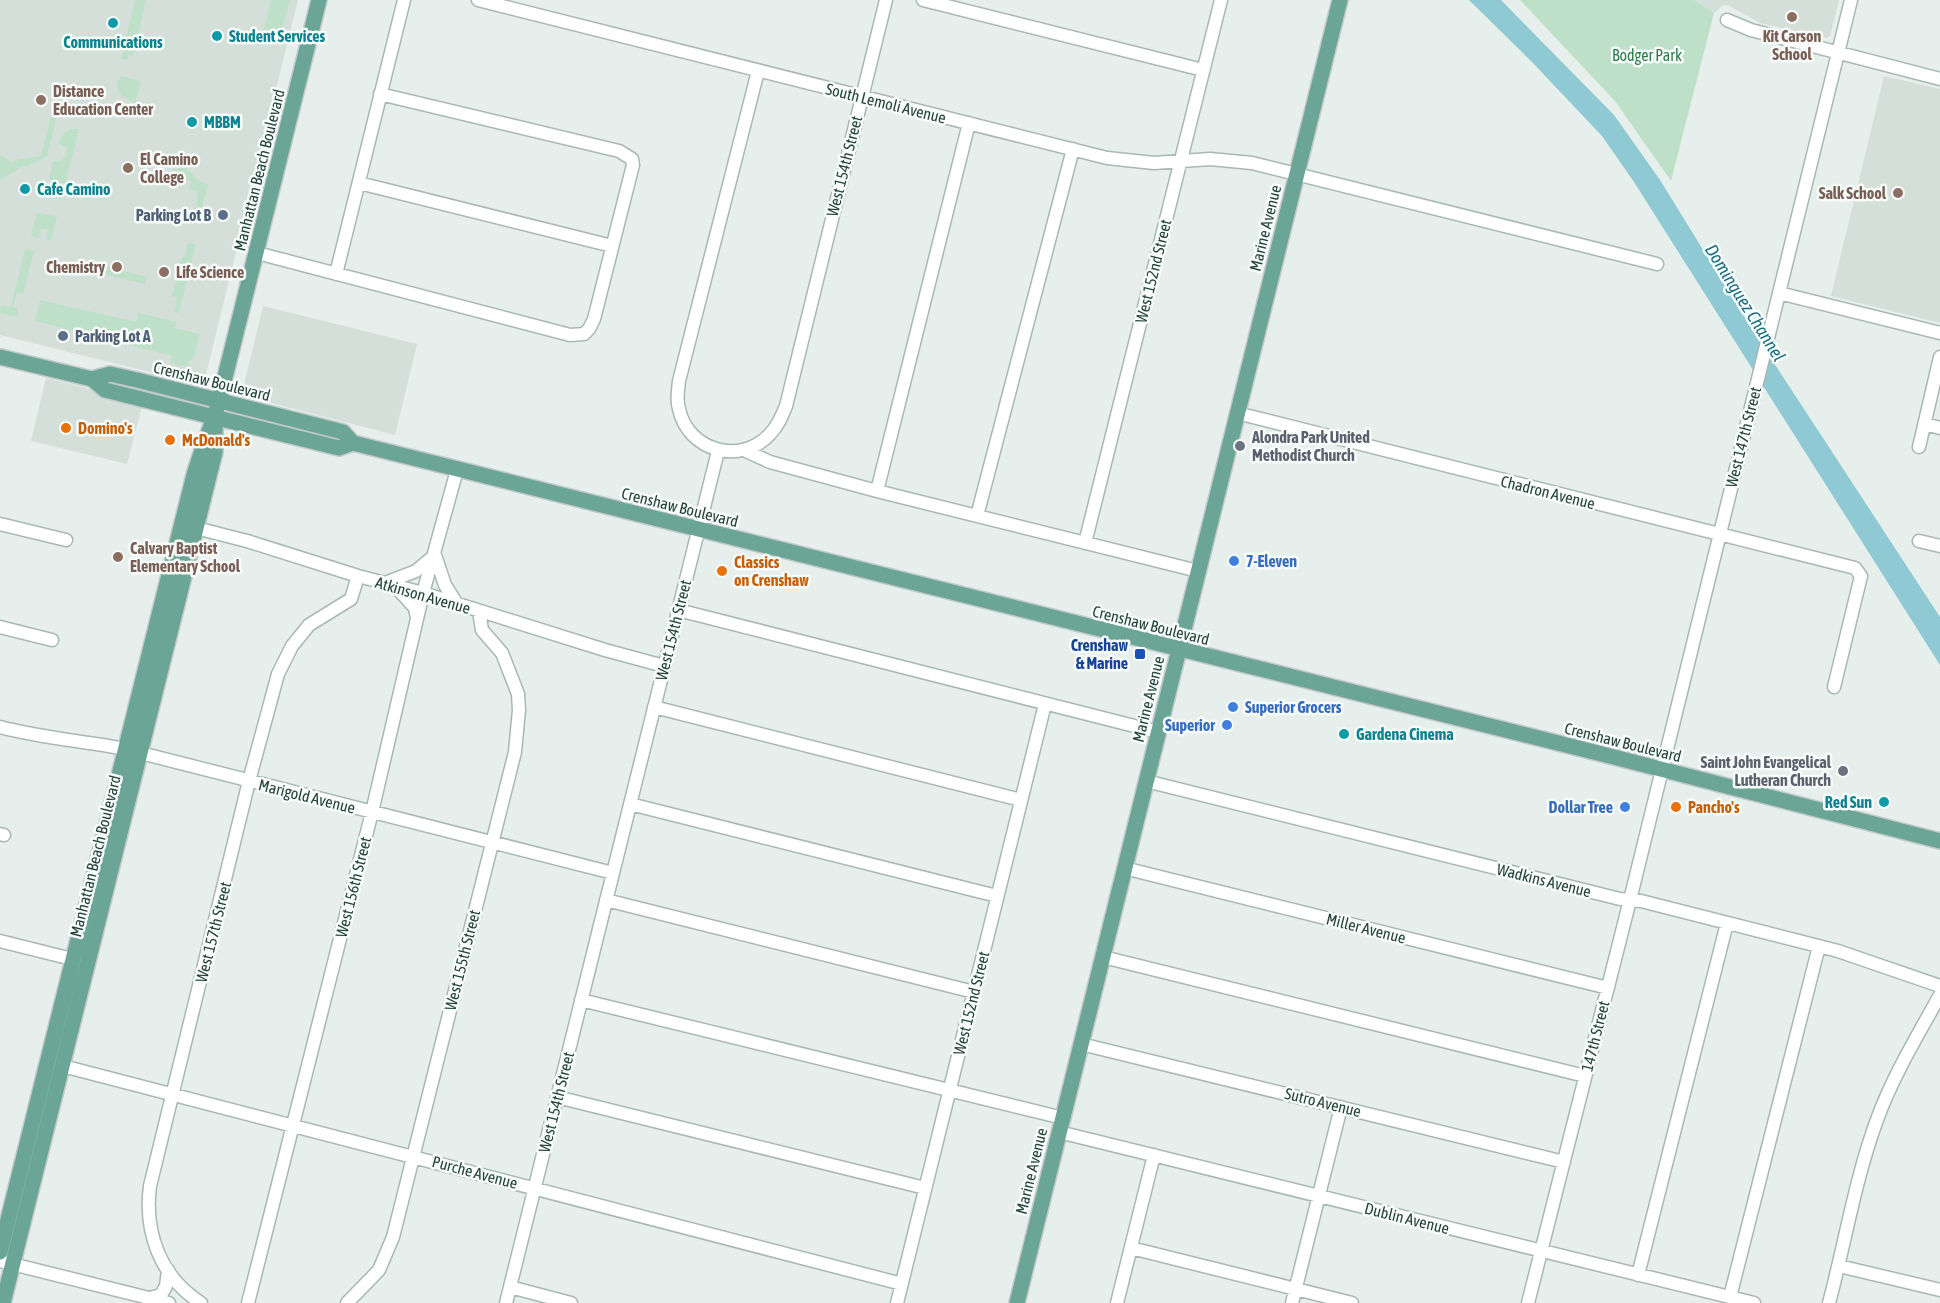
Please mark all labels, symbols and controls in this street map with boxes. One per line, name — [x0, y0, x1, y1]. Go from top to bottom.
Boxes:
marker: Kit Carson School — [1785, 10, 1799, 24]
marker: Communications — [106, 16, 120, 30]
place label: Student Services — [229, 27, 326, 45]
place label: Kit Carson School — [1763, 27, 1822, 63]
marker: Student Services — [210, 29, 224, 43]
place label: Communications — [63, 33, 163, 51]
park label: Bodger Park — [1612, 46, 1682, 65]
street label: South Lemoli Avenue — [824, 79, 948, 127]
place label: Distance Education Center — [53, 82, 153, 118]
street label: Manhattan Beach Boulevard — [230, 87, 288, 253]
marker: Distance Education Center — [34, 93, 48, 107]
place label: MBBM — [204, 113, 241, 131]
street label: West 154th Street — [823, 113, 865, 218]
marker: MBBM — [185, 115, 199, 129]
place label: El Camino College — [140, 150, 199, 186]
marker: El Camino College — [121, 161, 135, 175]
place label: Cafe Camino — [37, 180, 111, 198]
marker: Cafe Camino — [18, 182, 32, 196]
street label: Marine Avenue — [1246, 183, 1284, 273]
place label: Salk School — [1819, 184, 1887, 202]
marker: Salk School — [1891, 186, 1905, 200]
place label: Parking Lot B — [136, 206, 211, 224]
marker: Parking Lot B — [216, 208, 230, 222]
street label: West 152nd Street — [1131, 217, 1175, 325]
water label: Dominguez Channel — [1701, 240, 1790, 365]
place label: Chemistry — [46, 258, 105, 276]
marker: Chemistry — [110, 260, 124, 274]
place label: Life Science — [176, 263, 244, 281]
marker: Life Science — [157, 265, 171, 279]
place label: Parking Lot A — [75, 327, 151, 345]
marker: Parking Lot A — [56, 329, 70, 343]
street label: Crenshaw Boulevard — [152, 358, 272, 404]
street label: West 147th Street — [1722, 384, 1764, 489]
place label: Domino's — [78, 419, 133, 437]
marker: Domino's — [59, 421, 73, 435]
place label: Alondra Park United Methodist Church — [1251, 428, 1370, 464]
place label: McDonald's — [182, 431, 251, 449]
marker: McDonald's — [163, 433, 177, 447]
marker: Alondra Park United Methodist Church — [1233, 439, 1247, 453]
street label: Chadron Avenue — [1499, 472, 1597, 512]
street label: Crenshaw Boulevard — [620, 484, 740, 530]
place label: Calvary Baptist Elementary School — [130, 539, 241, 575]
marker: Calvary Baptist Elementary School — [111, 550, 125, 564]
place label: 7-Eleven — [1246, 552, 1297, 570]
place label: Classics on Crenshaw — [734, 553, 809, 589]
marker: 7-Eleven — [1227, 554, 1241, 568]
marker: Classics on Crenshaw — [715, 564, 729, 578]
street label: Atkinson Avenue — [373, 573, 473, 617]
street label: West 154th Street — [652, 577, 694, 682]
street label: Crenshaw Boulevard — [1091, 602, 1211, 648]
place label: Crenshaw & Marine — [1071, 636, 1128, 672]
marker: Crenshaw & Marine — [1133, 647, 1147, 661]
street label: Marine Avenue — [1129, 654, 1167, 744]
place label: Superior Grocers — [1245, 698, 1342, 716]
marker: Superior Grocers — [1226, 700, 1240, 714]
place label: Superior — [1165, 716, 1215, 734]
marker: Superior — [1220, 718, 1234, 732]
street label: Crenshaw Boulevard — [1563, 719, 1683, 765]
place label: Gardena Cinema — [1356, 725, 1454, 743]
marker: Gardena Cinema — [1337, 727, 1351, 741]
place label: Saint John Evangelical Lutheran Church — [1700, 753, 1832, 789]
marker: Saint John Evangelical Lutheran Church — [1836, 764, 1850, 778]
street label: Manhattan Beach Boulevard — [66, 773, 124, 939]
street label: Marigold Avenue — [257, 775, 357, 818]
place label: Red Sun — [1825, 793, 1872, 811]
marker: Red Sun — [1877, 795, 1891, 809]
place label: Dollar Tree — [1548, 798, 1613, 816]
place label: Pancho's — [1688, 798, 1740, 816]
marker: Dollar Tree — [1618, 800, 1632, 814]
marker: Pancho's — [1669, 800, 1683, 814]
street label: West 156th Street — [332, 834, 374, 939]
street label: Wadkins Avenue — [1495, 860, 1593, 900]
street label: West 157th Street — [192, 879, 234, 984]
street label: West 155th Street — [441, 907, 483, 1012]
street label: Miller Avenue — [1324, 909, 1408, 947]
street label: West 152nd Street — [949, 949, 993, 1057]
street label: 147th Street — [1578, 998, 1613, 1073]
street label: West 154th Street — [535, 1049, 577, 1154]
street label: Sutro Avenue — [1283, 1084, 1363, 1120]
street label: Marine Avenue — [1012, 1126, 1050, 1216]
street label: Purche Avenue — [430, 1152, 520, 1192]
street label: Dublin Avenue — [1363, 1199, 1451, 1237]

